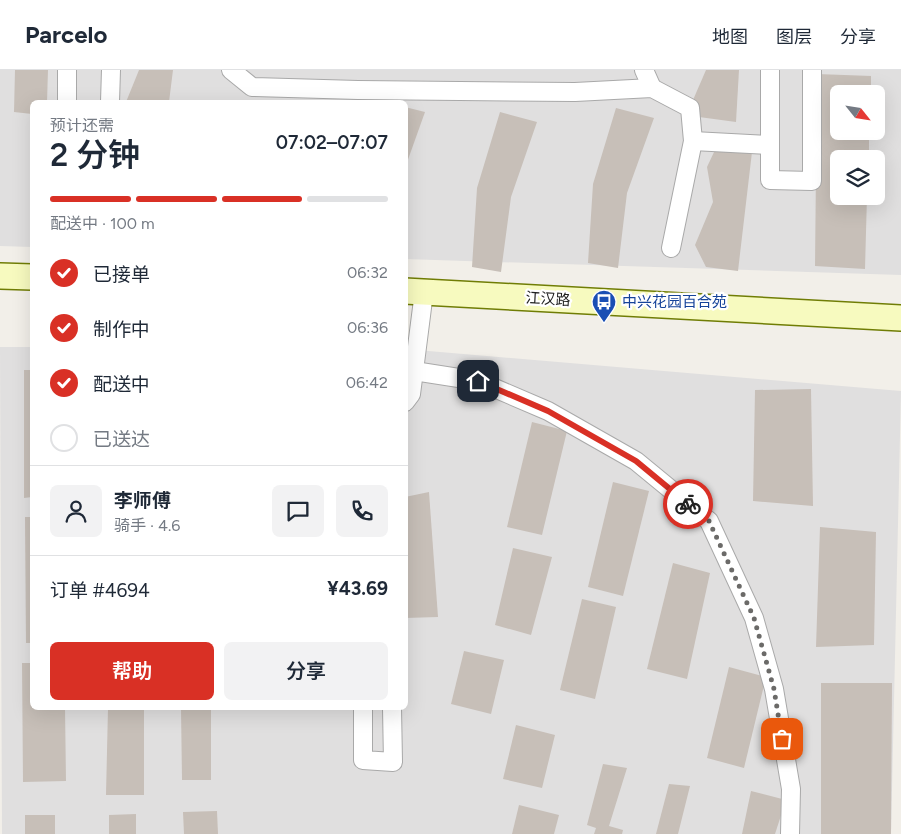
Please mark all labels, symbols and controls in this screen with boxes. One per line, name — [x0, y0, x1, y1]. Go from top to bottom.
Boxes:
text: Parcelo — [25, 20, 107, 49]
text: 地图 — [712, 26, 748, 48]
text: 图层 — [776, 26, 812, 48]
text: 分享 — [840, 26, 876, 48]
north arrow — [830, 85, 885, 140]
map controls — [830, 85, 885, 205]
text: 预计还需 — [50, 116, 114, 135]
text: 07:02–07:07 — [276, 131, 388, 154]
text: 2 分钟 — [50, 136, 140, 174]
button: layers — [830, 150, 885, 205]
text: 配送中 · 100 m — [50, 214, 155, 233]
icon: check — [50, 259, 78, 287]
text: 已接单 — [93, 263, 150, 286]
text: 06:32 — [347, 263, 388, 282]
street label: 江汉路 — [525, 289, 571, 309]
bus stop icon: 中兴花园百合苑 — [591, 289, 617, 323]
place label: 中兴花园百合苑 — [622, 293, 727, 311]
icon: check — [50, 314, 78, 342]
text: 制作中 — [93, 318, 150, 341]
text: 06:36 — [347, 318, 388, 337]
pin — [457, 360, 499, 402]
icon: home — [464, 367, 492, 395]
icon: check — [50, 369, 78, 397]
text: 配送中 — [93, 373, 150, 396]
text: 06:42 — [346, 373, 388, 392]
text: 已送达 — [93, 428, 150, 451]
courier — [663, 479, 713, 529]
button: person — [50, 485, 102, 537]
button: chat — [272, 485, 324, 537]
button: phone — [336, 485, 388, 537]
text: 李师傅 — [114, 489, 171, 512]
icon: bike — [674, 490, 702, 518]
text: 骑手 · 4.6 — [114, 516, 180, 535]
text: ¥43.69 — [327, 577, 388, 600]
text: 订单 #4694 — [50, 579, 150, 602]
button: 帮助 — [50, 642, 214, 700]
button: 分享 — [224, 642, 388, 700]
pin — [761, 718, 803, 760]
icon: bag — [768, 725, 796, 753]

